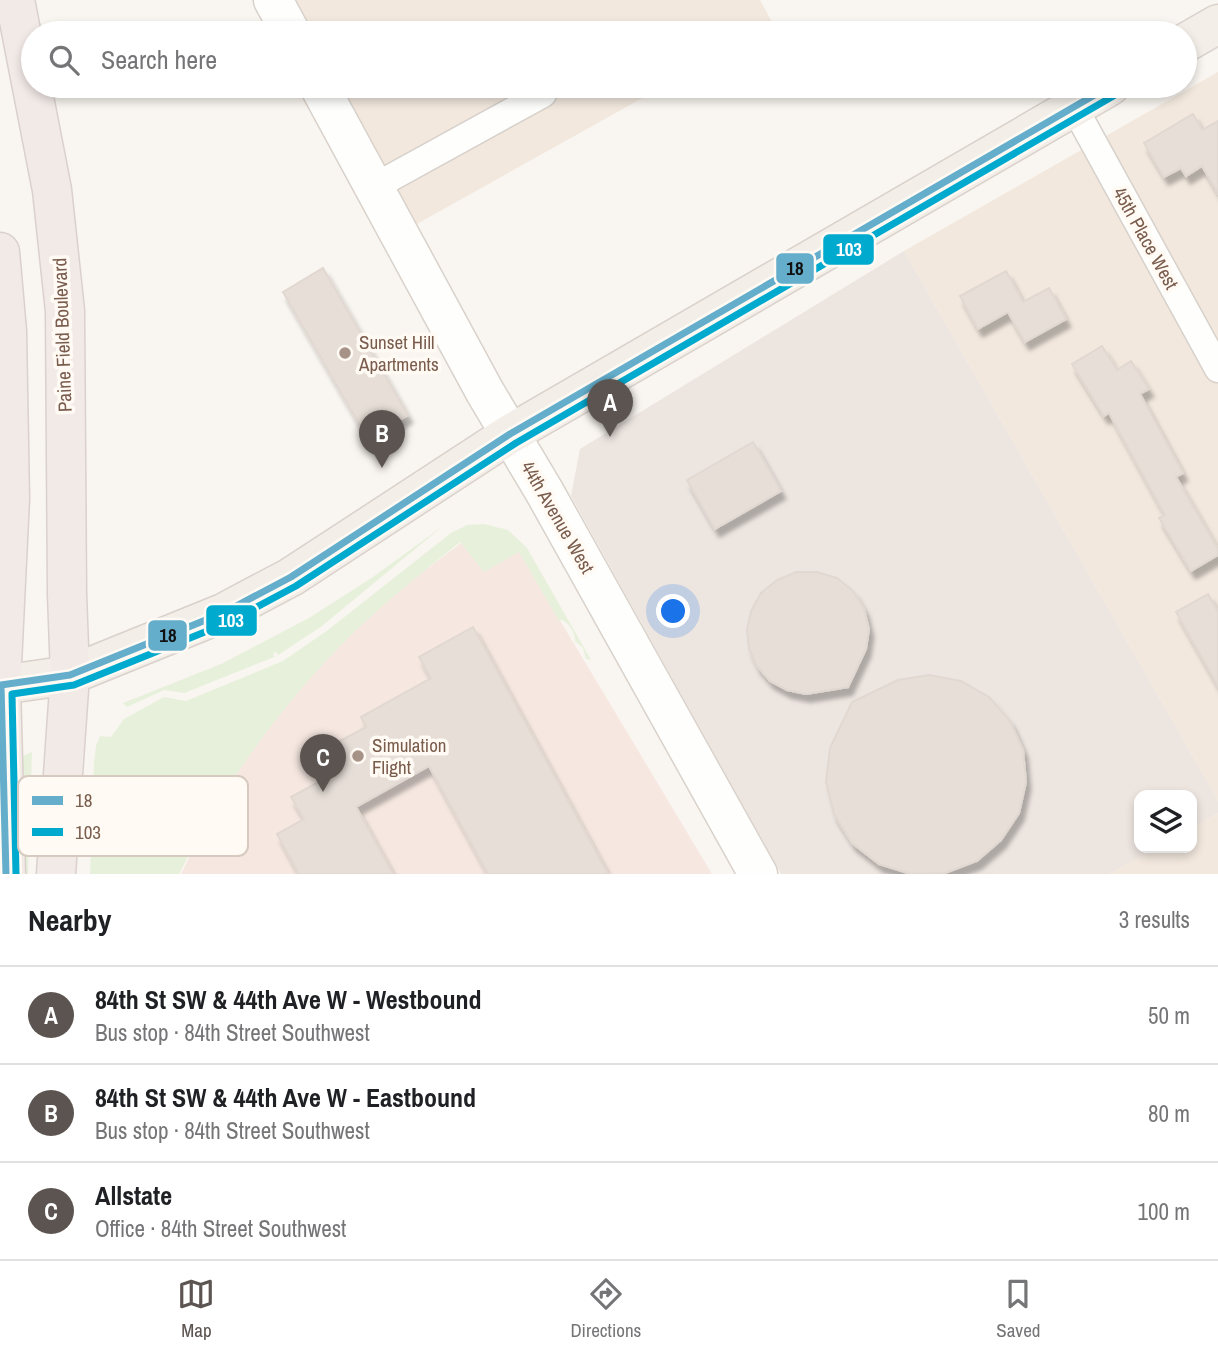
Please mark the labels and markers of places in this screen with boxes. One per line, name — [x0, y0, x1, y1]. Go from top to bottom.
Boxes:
place label: Sunset Hill Apartments — [358, 329, 439, 377]
marker: Sunset Hill Apartments — [337, 345, 353, 361]
pin: A — [587, 379, 633, 437]
pin: B — [359, 410, 405, 468]
place label: Simulation Flight — [372, 732, 446, 780]
pin: C — [300, 734, 346, 792]
marker: Simulation Flight — [350, 748, 366, 764]

